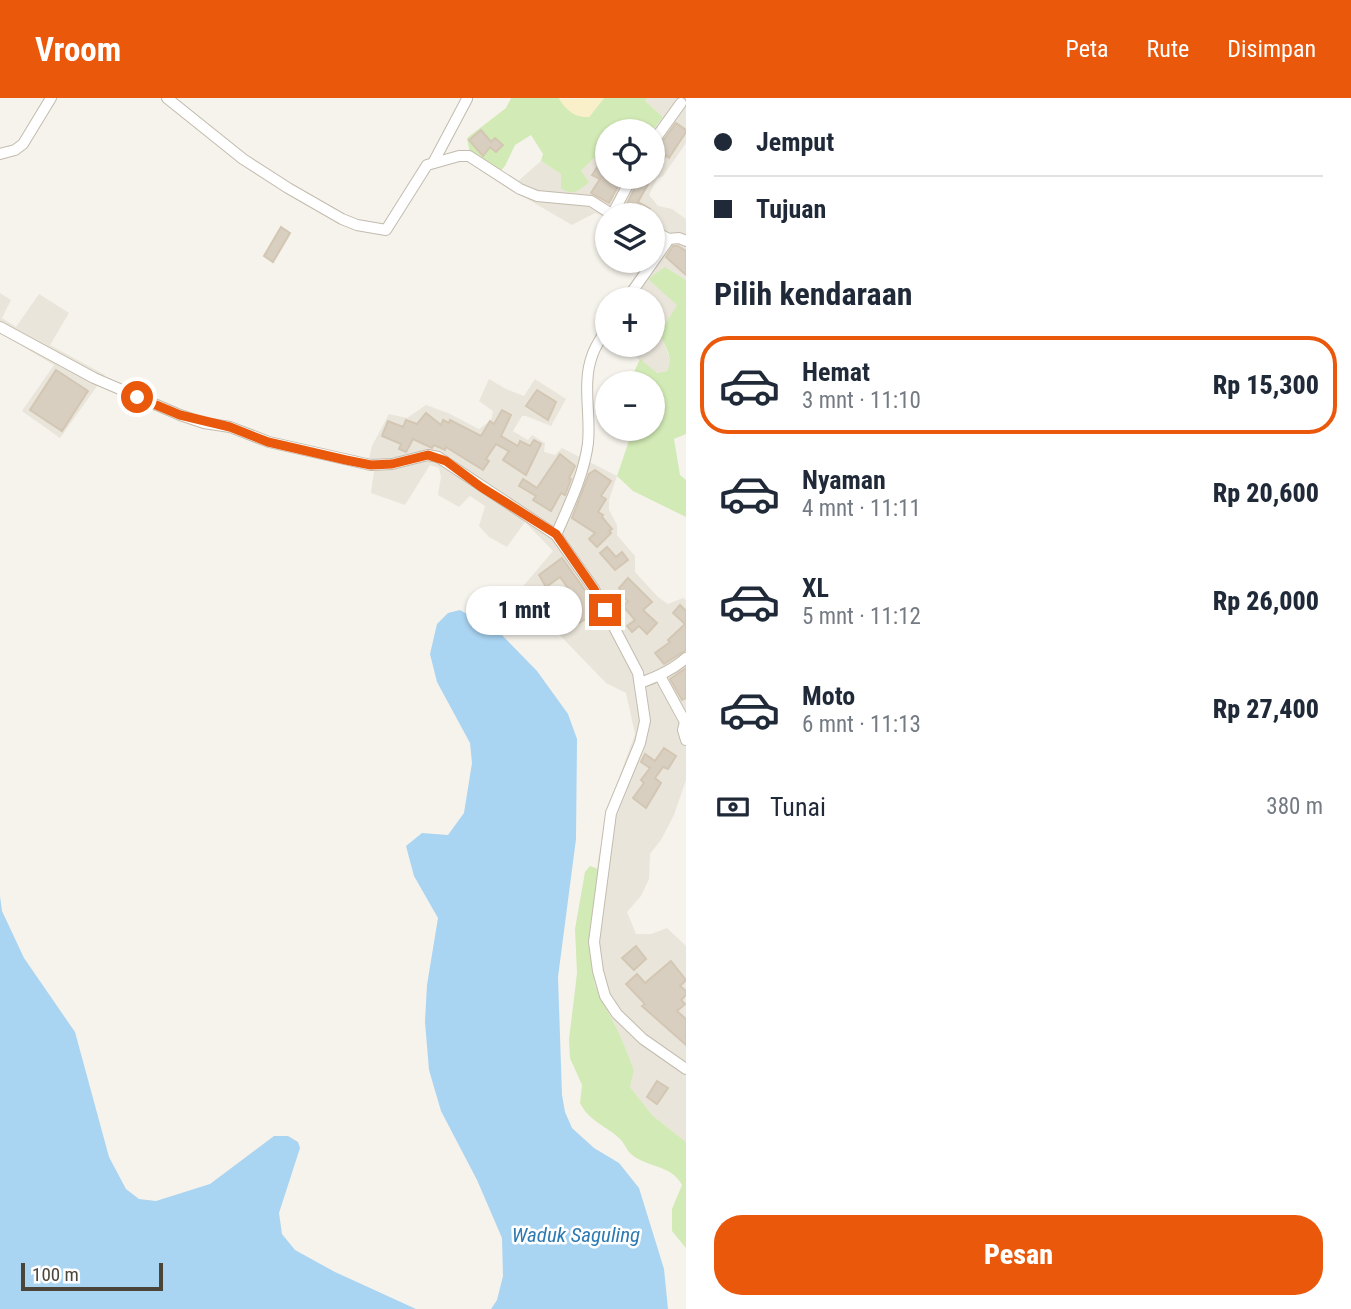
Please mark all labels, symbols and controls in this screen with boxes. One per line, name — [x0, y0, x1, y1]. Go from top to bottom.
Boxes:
text: Vroom — [35, 30, 121, 69]
text: Peta — [1066, 35, 1109, 63]
text: Rute — [1147, 35, 1189, 63]
text: Disimpan — [1227, 35, 1316, 63]
map controls — [595, 119, 665, 441]
button: locate — [595, 119, 665, 189]
text: Jemput — [756, 127, 834, 157]
text: Tujuan — [756, 194, 826, 224]
button: layers — [595, 203, 665, 273]
text: Pilih kendaraan — [714, 275, 913, 313]
button: + — [595, 287, 665, 357]
icon: car — [718, 354, 781, 417]
text: Hemat — [802, 357, 870, 387]
text: Rp 15,300 — [1213, 370, 1319, 400]
button: − — [595, 371, 665, 441]
route start — [121, 381, 153, 413]
text: 3 mnt · 11:10 — [802, 387, 921, 414]
icon: car — [718, 462, 781, 525]
text: Nyaman — [802, 465, 886, 495]
text: Rp 20,600 — [1213, 478, 1319, 508]
text: 4 mnt · 11:11 — [802, 495, 921, 522]
icon: car — [718, 570, 781, 633]
text: XL — [802, 573, 829, 603]
callout: 1 mnt — [465, 586, 580, 634]
text: Rp 26,000 — [1213, 586, 1319, 616]
route end — [589, 594, 621, 626]
text: 1 mnt — [498, 597, 550, 624]
text: 5 mnt · 11:12 — [802, 603, 921, 630]
icon: car — [718, 678, 781, 741]
text: Moto — [802, 681, 855, 711]
text: Rp 27,400 — [1213, 694, 1319, 724]
text: 6 mnt · 11:13 — [802, 711, 921, 738]
icon: cash — [714, 788, 752, 826]
text: Tunai — [770, 792, 826, 822]
text: 380 m — [1266, 793, 1323, 820]
button: Pesan — [714, 1215, 1323, 1295]
water label: Waduk Saguling — [512, 1223, 640, 1247]
scale bar — [21, 1260, 163, 1292]
text: 100 m — [32, 1263, 79, 1286]

